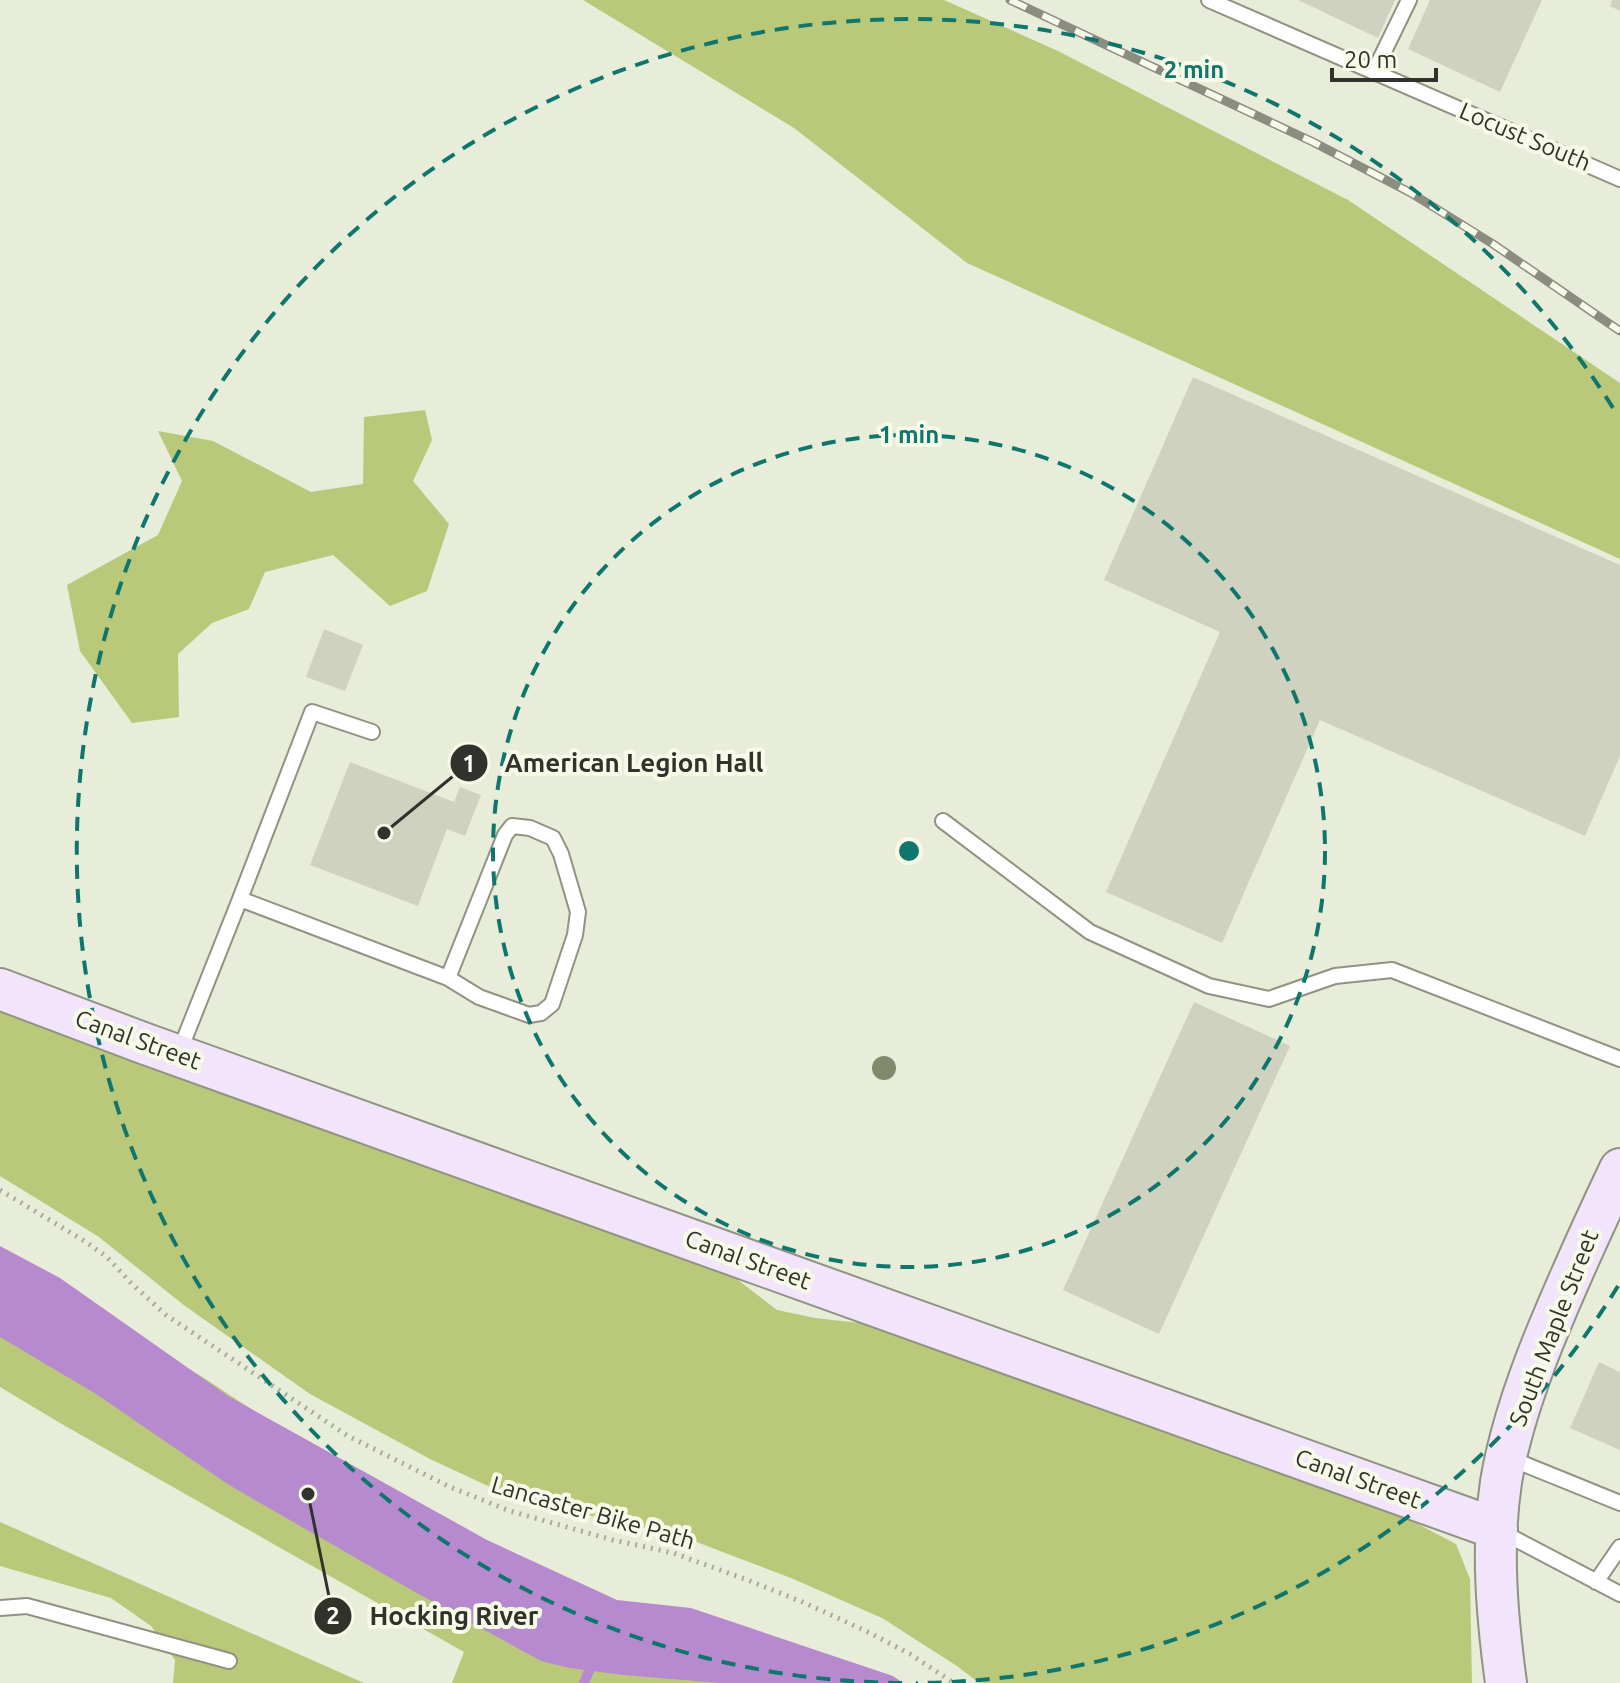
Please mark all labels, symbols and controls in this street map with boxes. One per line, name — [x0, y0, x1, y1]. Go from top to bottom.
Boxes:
scale bar — [1332, 32, 1436, 82]
text: 20 m — [1344, 46, 1397, 73]
text: 2 min — [1164, 56, 1224, 83]
street label: Locust South — [1456, 97, 1595, 176]
text: 1 min — [879, 421, 939, 448]
callout: American Legion Hall — [449, 738, 780, 788]
text: American Legion Hall — [505, 748, 764, 777]
text: 1 — [462, 750, 476, 777]
centre of rings — [895, 837, 923, 865]
street label: Canal Street — [72, 1004, 205, 1075]
street label: Canal Street — [682, 1224, 815, 1295]
street label: South Maple Street — [1504, 1225, 1604, 1430]
street label: Canal Street — [1292, 1443, 1425, 1514]
street label: Lancaster Bike Path — [488, 1471, 698, 1555]
callout: Hocking River — [313, 1591, 554, 1641]
text: Hocking River — [369, 1601, 539, 1630]
text: 2 — [326, 1602, 340, 1629]

